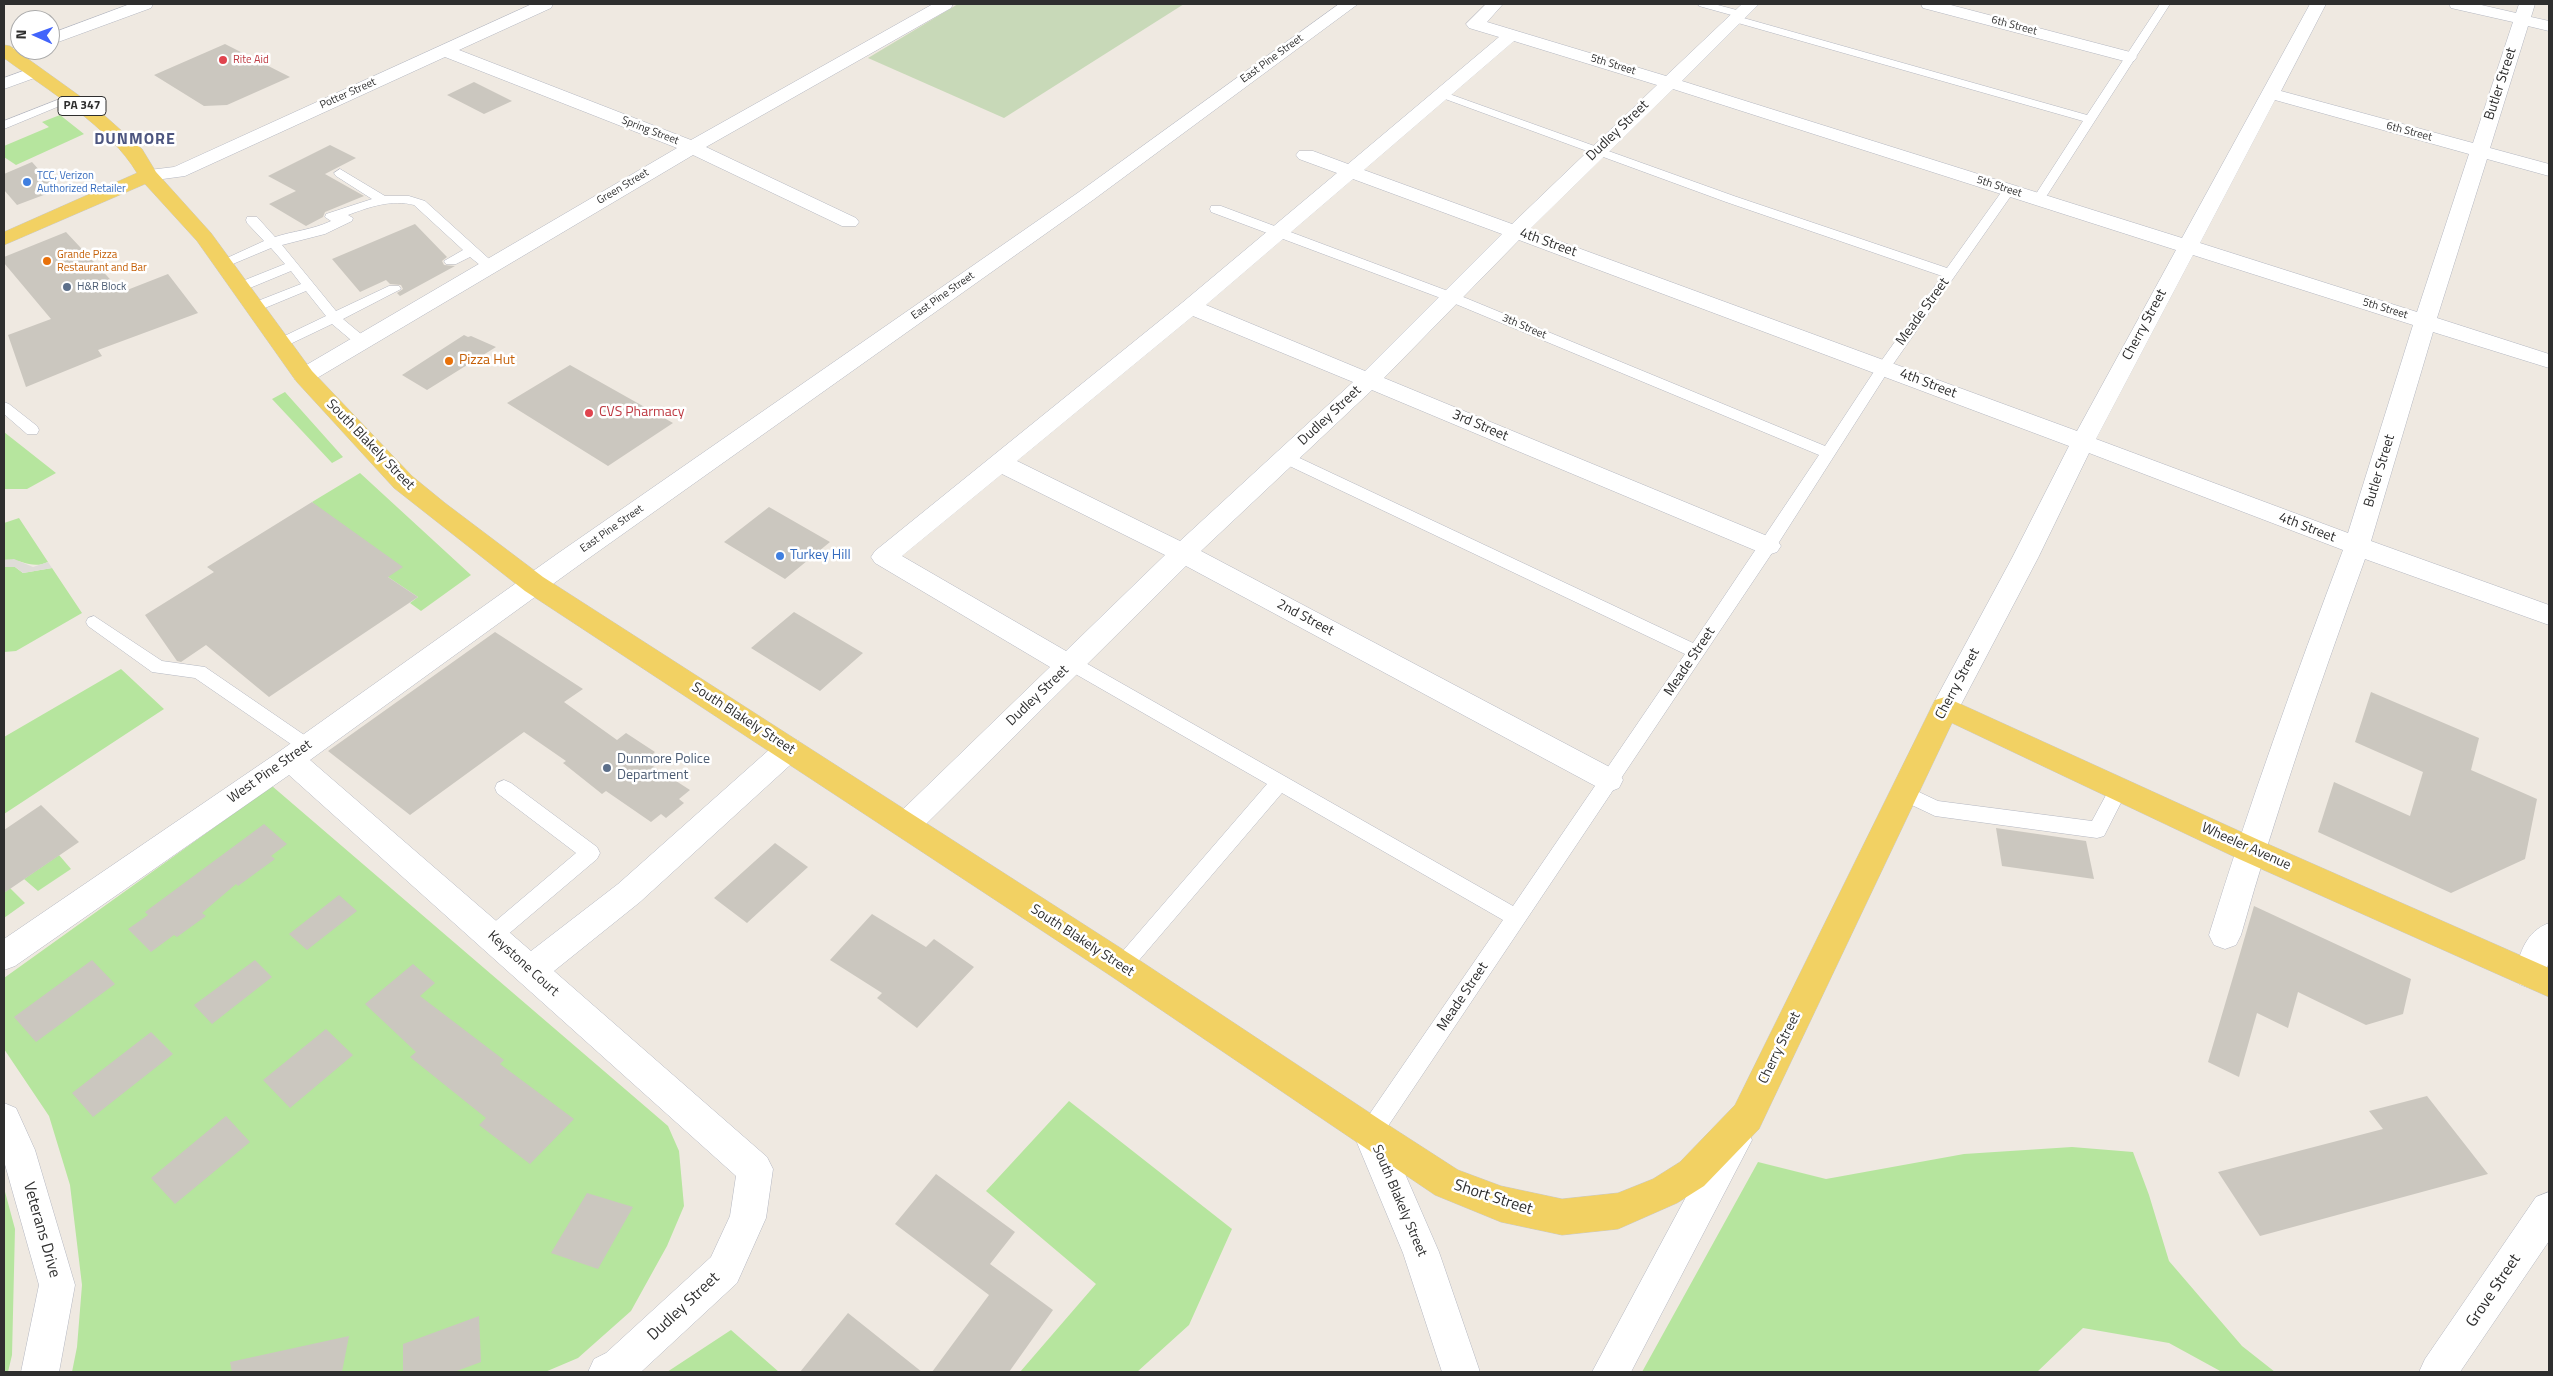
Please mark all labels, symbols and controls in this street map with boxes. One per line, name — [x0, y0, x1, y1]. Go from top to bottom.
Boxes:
north arrow — [10, 10, 60, 60]
street label: 6th Street — [1990, 14, 2038, 38]
text: N — [10, 29, 31, 40]
street label: East Pine Street — [1238, 32, 1306, 86]
street label: Butler Street — [2481, 46, 2521, 122]
street label: 5th Street — [1589, 52, 1637, 78]
place label: Rite Aid — [233, 53, 269, 67]
marker: Rite Aid — [217, 54, 229, 66]
street label: Potter Street — [318, 76, 378, 112]
road number: PA 347 — [58, 96, 106, 115]
street label: Dudley Street — [1583, 97, 1653, 165]
street label: Spring Street — [619, 114, 681, 148]
street label: 6th Street — [2385, 120, 2433, 144]
district label: DUNMORE — [93, 130, 177, 150]
street label: Green Street — [595, 166, 651, 208]
place label: TCC, Verizon Authorized Retailer — [37, 169, 126, 195]
street label: 5th Street — [1975, 174, 2023, 200]
marker: TCC, Verizon Authorized Retailer — [21, 176, 33, 188]
street label: 4th Street — [1517, 225, 1579, 261]
place label: Grande Pizza Restaurant and Bar — [57, 248, 147, 274]
marker: Grande Pizza Restaurant and Bar — [41, 255, 53, 267]
street label: East Pine Street — [909, 269, 977, 323]
street label: Meade Street — [1893, 275, 1953, 349]
place label: H&R Block — [77, 280, 126, 294]
marker: H&R Block — [61, 281, 73, 293]
street label: Cherry Street — [2119, 287, 2171, 363]
street label: 5th Street — [2361, 296, 2409, 322]
street label: 3th Street — [1500, 312, 1548, 342]
place label: Pizza Hut — [459, 353, 515, 369]
marker: Pizza Hut — [443, 355, 455, 367]
street label: 4th Street — [1897, 366, 1959, 402]
street label: Dudley Street — [1295, 383, 1365, 449]
street label: South Blakely Street — [322, 396, 418, 494]
place label: CVS Pharmacy — [599, 405, 685, 421]
marker: CVS Pharmacy — [583, 407, 595, 419]
street label: 3rd Street — [1450, 407, 1510, 445]
street label: Butler Street — [2361, 433, 2399, 509]
street label: East Pine Street — [578, 502, 646, 556]
street label: 4th Street — [2276, 510, 2338, 546]
place label: Turkey Hill — [790, 548, 851, 564]
marker: Turkey Hill — [774, 550, 786, 562]
street label: 2nd Street — [1274, 596, 1336, 640]
street label: Meade Street — [1661, 624, 1719, 700]
street label: Cherry Street — [1932, 646, 1984, 722]
street label: Dudley Street — [1003, 662, 1073, 730]
street label: South Blakely Street — [688, 679, 798, 759]
street label: West Pine Street — [225, 737, 315, 807]
place label: Dunmore Police Department — [617, 752, 710, 784]
marker: Dunmore Police Department — [601, 762, 613, 774]
street label: Wheeler Avenue — [2199, 820, 2293, 874]
street label: South Blakely Street — [1027, 901, 1137, 981]
street label: Keystone Court — [484, 928, 562, 1000]
street label: Meade Street — [1434, 959, 1492, 1035]
street label: Cherry Street — [1755, 1009, 1805, 1087]
street label: South Blakely Street — [1368, 1143, 1430, 1259]
street label: Short Street — [1451, 1176, 1535, 1220]
street label: Veterans Drive — [18, 1180, 64, 1280]
street label: Grove Street — [2463, 1251, 2525, 1331]
street label: Dudley Street — [644, 1269, 724, 1345]

